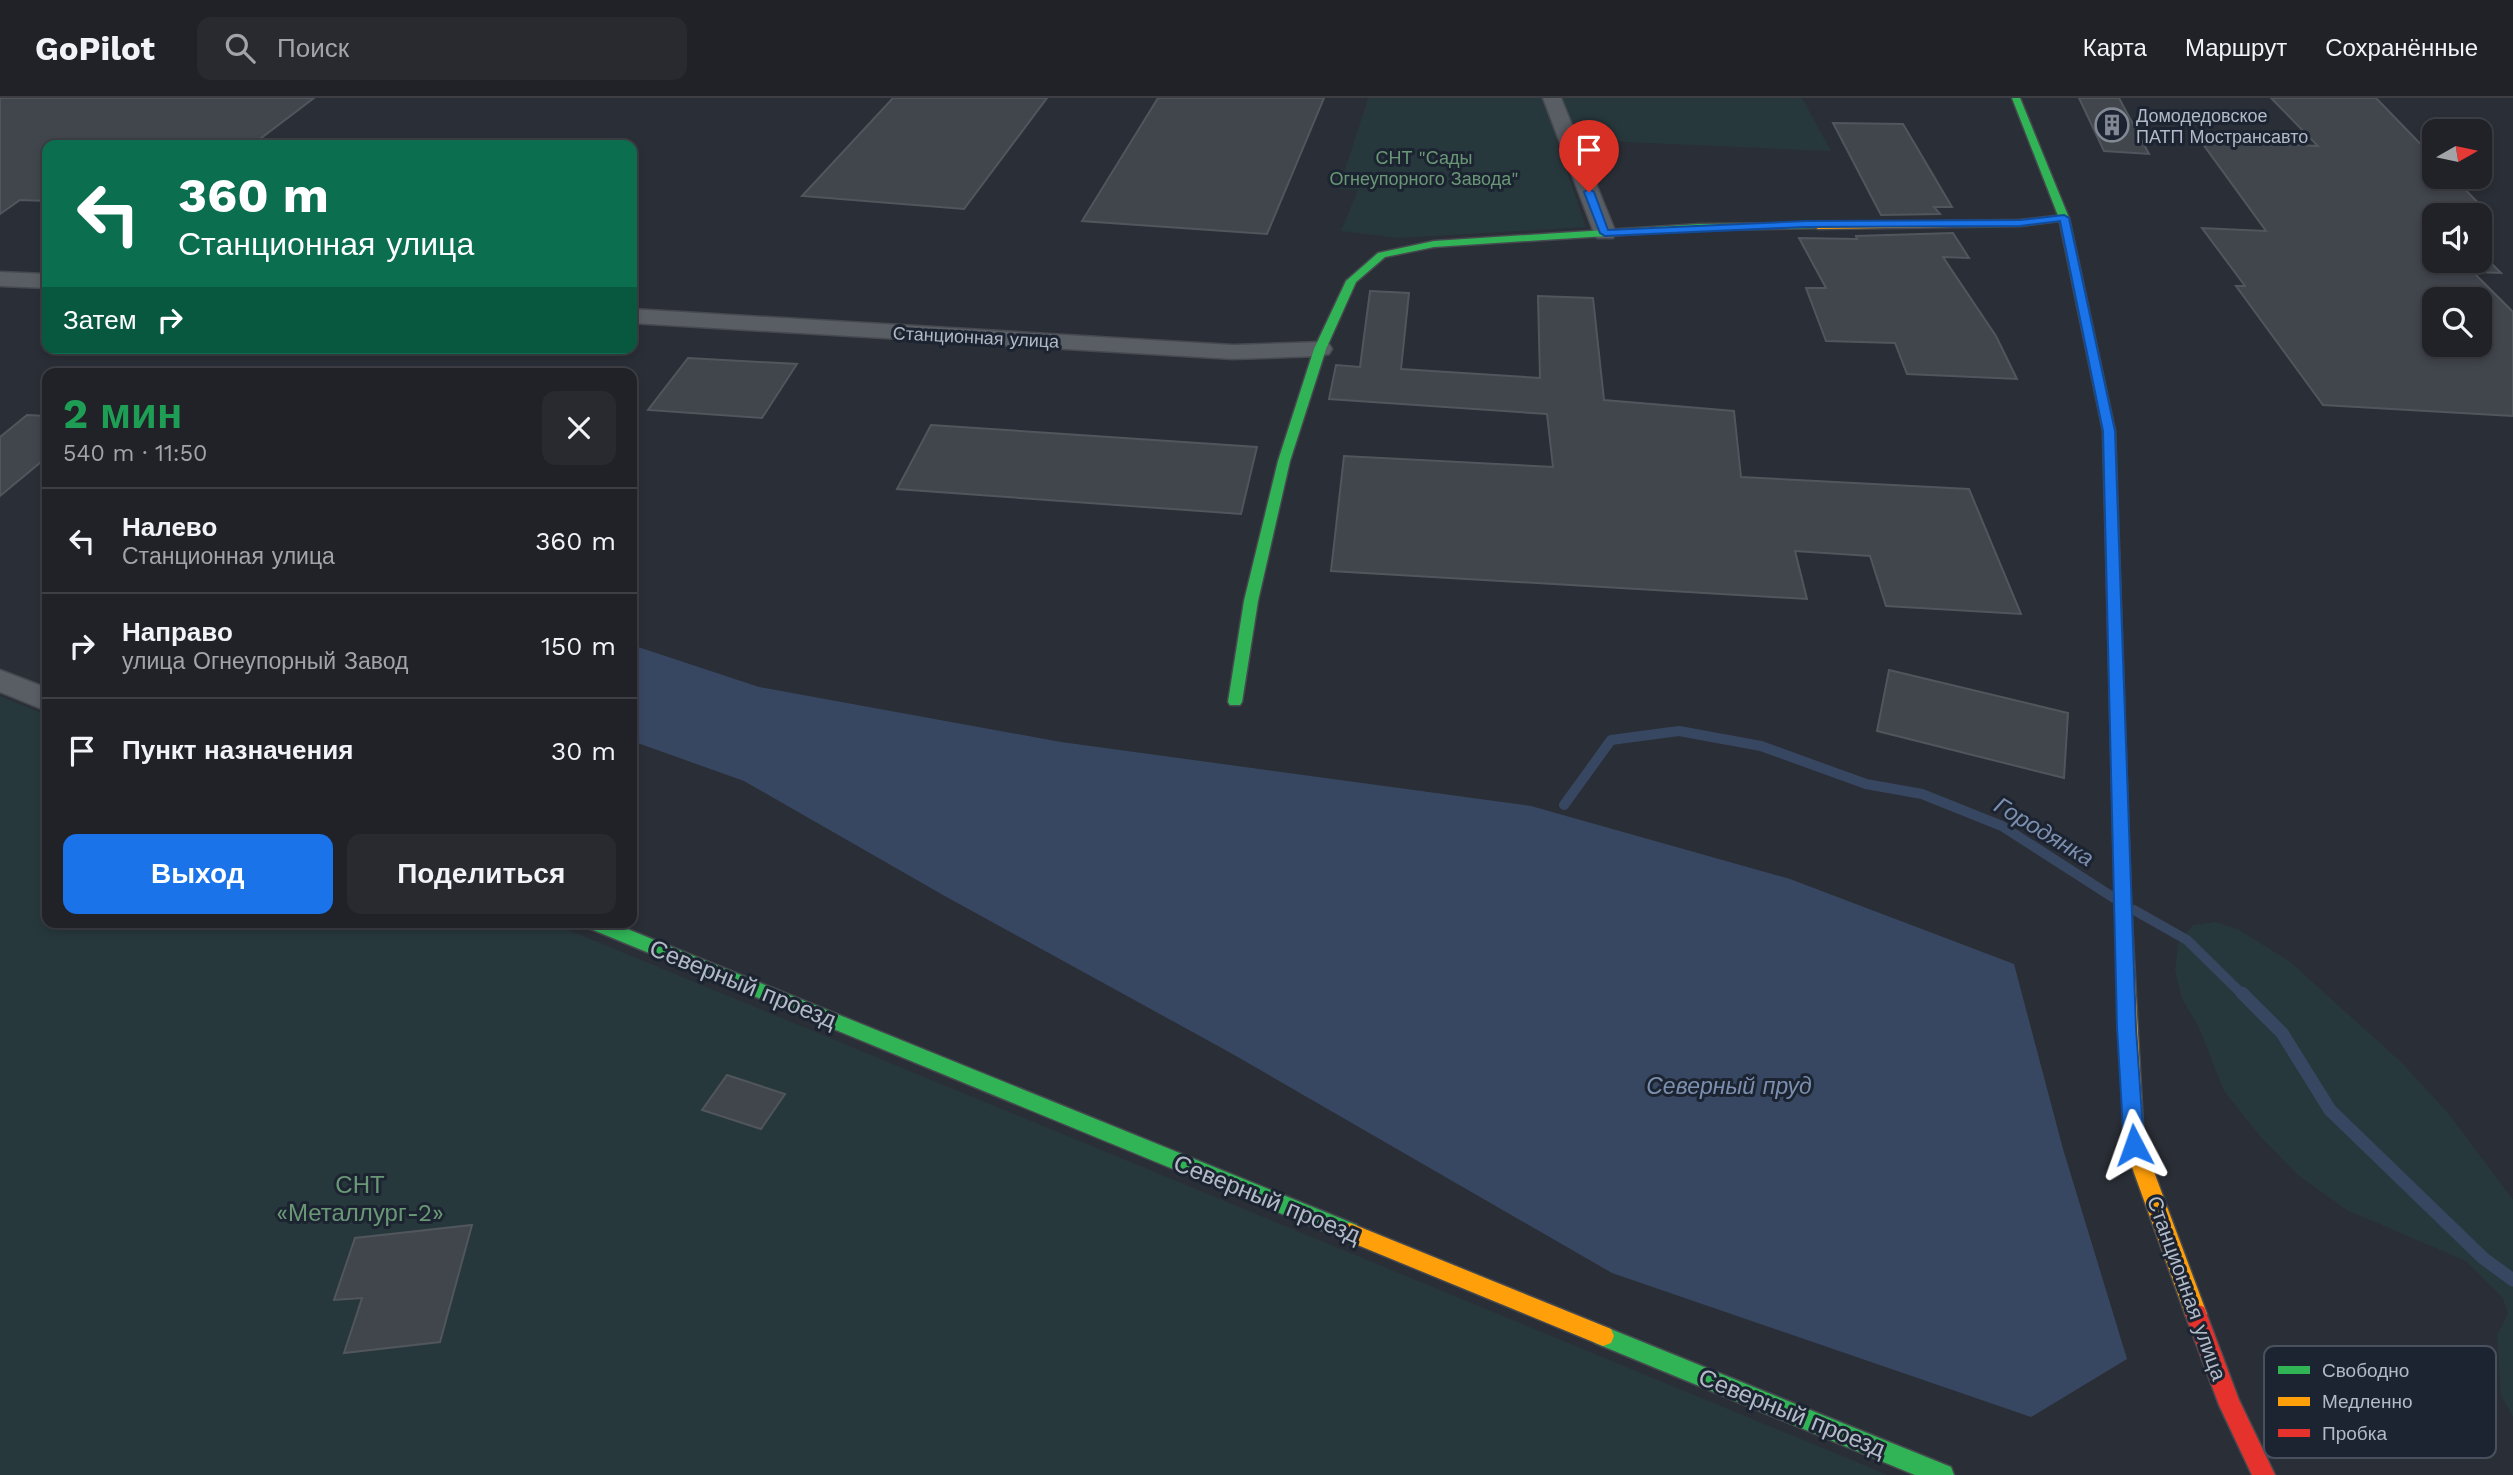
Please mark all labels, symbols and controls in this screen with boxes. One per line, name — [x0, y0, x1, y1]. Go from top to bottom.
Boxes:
search box — [197, 17, 687, 80]
text: GoPilot — [35, 29, 155, 68]
icon: search — [221, 29, 259, 67]
text: Поиск — [277, 33, 349, 63]
text: Карта — [2083, 34, 2147, 62]
text: Маршрут — [2185, 34, 2287, 62]
text: Сохранённые — [2325, 34, 2478, 62]
place label: Домодедовское ПАТП Мострансавто — [2136, 105, 2308, 147]
building icon: Домодедовское ПАТП Мострансавто — [2093, 106, 2131, 144]
north arrow — [2422, 119, 2492, 189]
map controls — [2422, 119, 2492, 357]
pin — [1559, 120, 1619, 192]
icon: arrive — [1570, 131, 1608, 169]
park label: СНТ "Сады Огнеупорного Завода" — [1330, 147, 1518, 189]
text: 360 m — [178, 166, 329, 224]
icon: left — [63, 168, 154, 259]
button: sound — [2422, 203, 2492, 273]
text: Станционная улица — [178, 225, 474, 263]
button: search — [2422, 287, 2492, 357]
icon: right — [151, 301, 189, 339]
text: Затем — [63, 305, 137, 335]
street label: Станционная улица — [892, 322, 1061, 352]
text: 2 мин — [63, 389, 182, 438]
button: close — [542, 391, 616, 465]
text: 540 m · 11:50 — [63, 440, 207, 467]
text: Налево — [122, 512, 217, 542]
icon: left — [63, 522, 101, 560]
text: 360 m — [535, 526, 616, 556]
text: Станционная улица — [122, 543, 335, 570]
text: Направо — [122, 617, 233, 647]
icon: right — [63, 627, 101, 665]
text: 150 m — [541, 631, 616, 661]
text: улица Огнеупорный Завод — [122, 648, 408, 675]
icon: arrive — [63, 732, 101, 770]
text: Пункт назначения — [122, 735, 353, 765]
text: 30 m — [551, 736, 616, 766]
water label: Городянка — [1990, 792, 2098, 872]
button: Выход — [63, 834, 333, 914]
button: Поделиться — [347, 834, 616, 914]
street label: Северный проезд — [646, 934, 840, 1034]
water label: Северный пруд — [1646, 1073, 1812, 1100]
position arrow — [2097, 1108, 2171, 1182]
street label: Северный проезд — [1170, 1149, 1364, 1249]
park label: СНТ «Металлург-2» — [276, 1171, 444, 1227]
street label: Станционная улица — [2142, 1192, 2232, 1384]
legend — [2264, 1346, 2496, 1458]
text: Свободно — [2322, 1359, 2409, 1382]
street label: Северный проезд — [1695, 1363, 1889, 1463]
text: Медленно — [2322, 1390, 2412, 1413]
text: Пробка — [2322, 1422, 2387, 1445]

